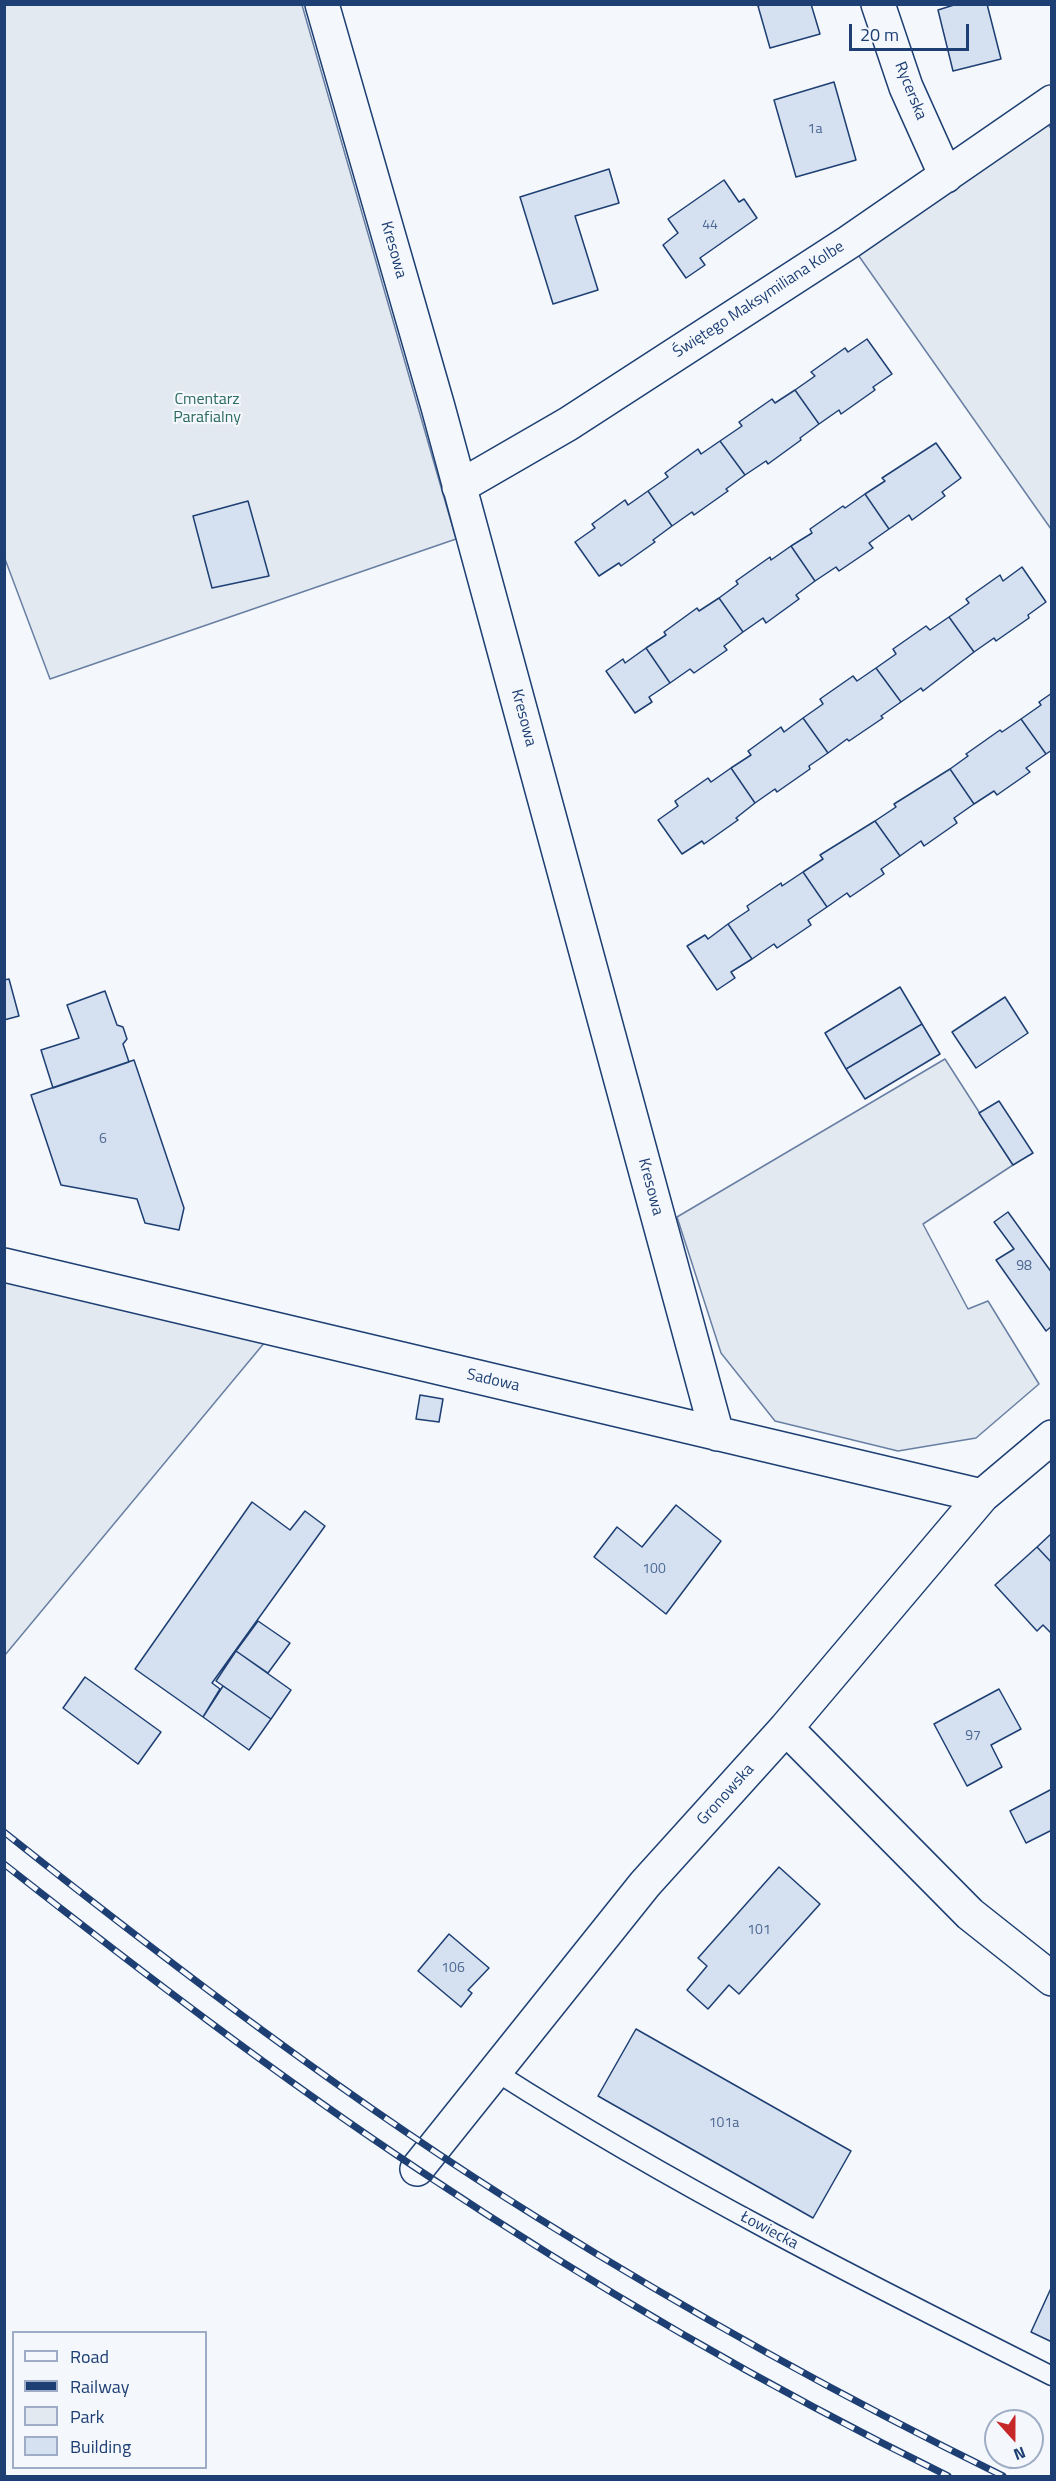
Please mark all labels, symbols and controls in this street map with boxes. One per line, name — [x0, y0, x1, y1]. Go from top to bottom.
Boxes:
scale bar — [852, 12, 972, 50]
text: 20 m — [860, 21, 899, 48]
street label: Rycerska — [890, 59, 930, 123]
house number: 1a — [808, 122, 822, 138]
house number: 44 — [702, 218, 718, 234]
street label: Kresowa — [376, 219, 410, 281]
street label: Świętego Maksymiliana Kolbe — [670, 237, 848, 363]
park label: Cmentarz Parafialny — [173, 390, 241, 428]
street label: Kresowa — [506, 687, 540, 749]
house number: 6 — [99, 1132, 107, 1148]
street label: Kresowa — [633, 1156, 667, 1218]
house number: 98 — [1016, 1259, 1032, 1275]
street label: Sadowa — [465, 1366, 521, 1396]
house number: 100 — [642, 1562, 666, 1578]
house number: 97 — [965, 1729, 981, 1745]
street label: Gronowska — [693, 1760, 759, 1830]
house number: 101 — [747, 1923, 771, 1939]
house number: 106 — [441, 1961, 465, 1977]
house number: 101a — [709, 2116, 739, 2132]
street label: Łowiecka — [737, 2208, 801, 2254]
legend — [12, 2331, 207, 2469]
text: Road — [70, 2343, 109, 2370]
text: Railway — [70, 2373, 129, 2400]
text: Park — [70, 2403, 104, 2430]
north arrow — [984, 2409, 1044, 2469]
text: Building — [70, 2433, 131, 2460]
text: N — [1010, 2441, 1029, 2467]

